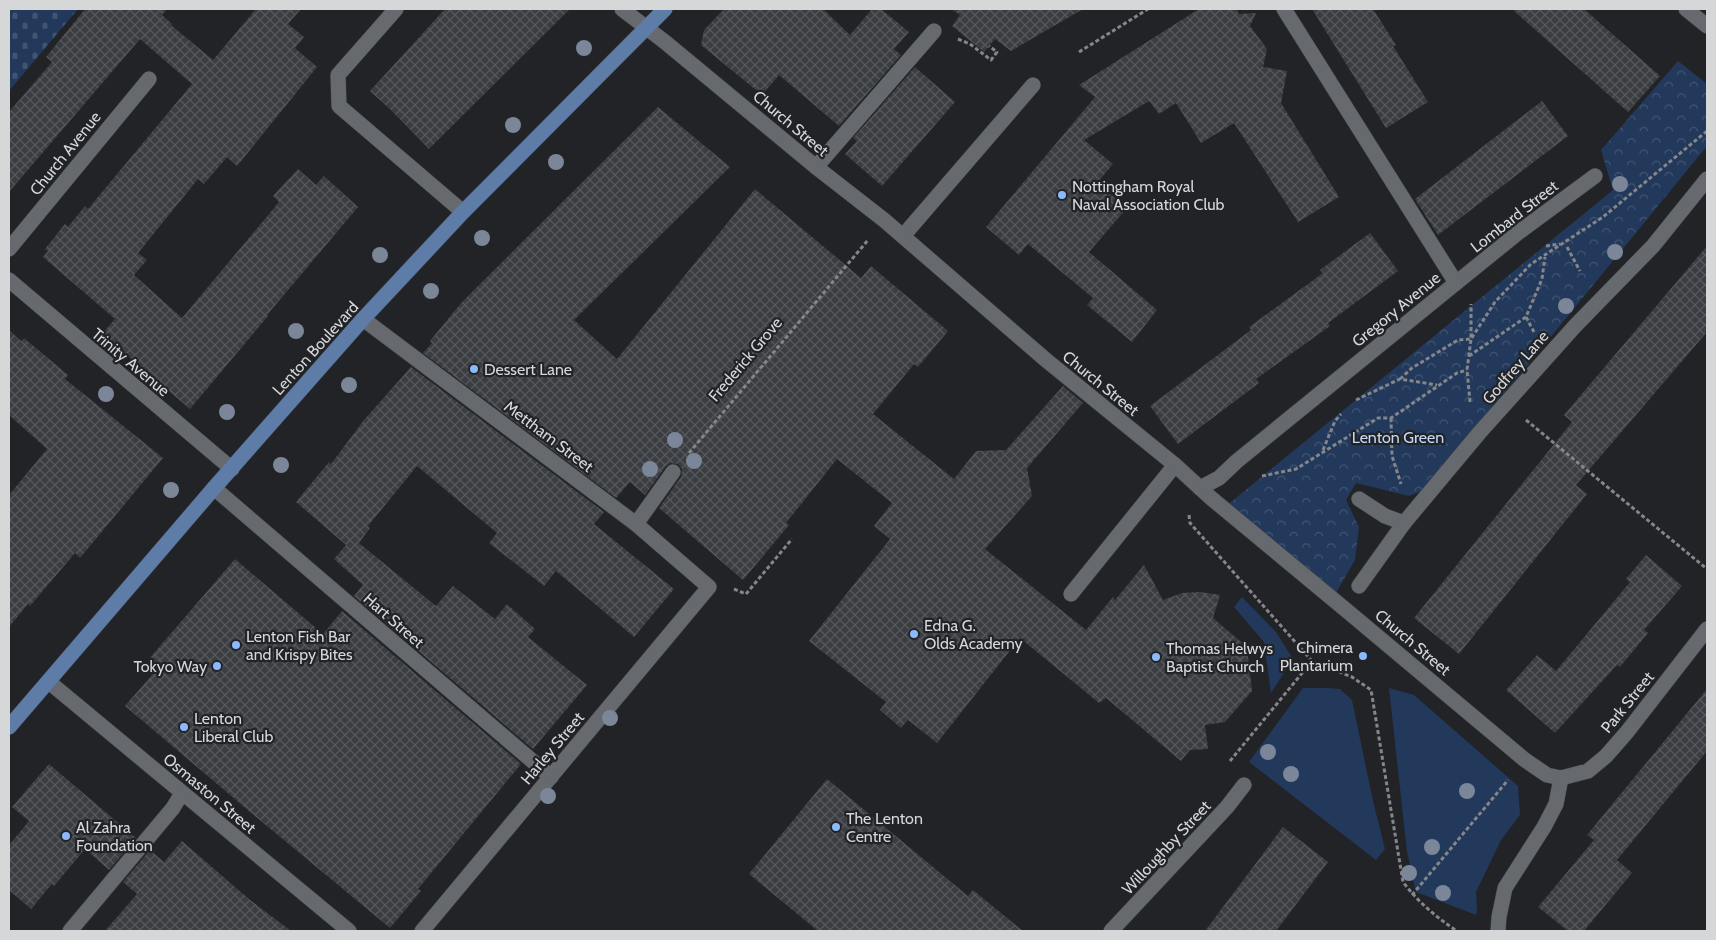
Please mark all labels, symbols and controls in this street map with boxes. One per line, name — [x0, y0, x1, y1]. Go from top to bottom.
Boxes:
street label: Church Street — [749, 86, 833, 161]
street label: Church Avenue — [26, 108, 105, 199]
street label: Lombard Street — [1467, 176, 1562, 256]
place label: Nottingham Royal Naval Association Club — [1072, 177, 1225, 214]
marker: Nottingham Royal Naval Association Club — [1056, 189, 1068, 201]
street label: Gregory Avenue — [1348, 268, 1444, 351]
street label: Lenton Boulevard — [268, 298, 362, 399]
street label: Frederick Grove — [705, 313, 786, 405]
street label: Trinity Avenue — [88, 324, 173, 400]
street label: Godfrey Lane — [1478, 327, 1552, 408]
street label: Church Street — [1059, 347, 1143, 420]
place label: Dessert Lane — [484, 360, 572, 379]
marker: Dessert Lane — [468, 363, 480, 375]
street label: Mettham Street — [500, 397, 598, 477]
park label: Lenton Green — [1352, 428, 1444, 447]
street label: Hart Street — [360, 589, 428, 652]
street label: Church Street — [1371, 605, 1455, 680]
place label: Edna G. Olds Academy — [924, 616, 1023, 653]
place label: Lenton Fish Bar and Krispy Bites — [246, 627, 353, 664]
marker: Edna G. Olds Academy — [908, 628, 920, 640]
place label: Chimera Plantarium — [1280, 638, 1353, 675]
marker: Lenton Fish Bar and Krispy Bites — [230, 639, 242, 651]
place label: Thomas Helwys Baptist Church — [1166, 639, 1273, 676]
marker: Chimera Plantarium — [1357, 650, 1369, 662]
marker: Thomas Helwys Baptist Church — [1150, 651, 1162, 663]
place label: Tokyo Way — [134, 657, 207, 676]
marker: Tokyo Way — [211, 660, 223, 672]
street label: Park Street — [1597, 667, 1658, 737]
street label: Harley Street — [517, 708, 588, 788]
place label: Lenton Liberal Club — [194, 709, 273, 746]
marker: Lenton Liberal Club — [178, 721, 190, 733]
street label: Osmaston Street — [160, 749, 260, 838]
street label: Willoughby Street — [1118, 796, 1215, 898]
place label: The Lenton Centre — [846, 809, 923, 846]
place label: Al Zahra Foundation — [76, 818, 153, 855]
marker: The Lenton Centre — [830, 821, 842, 833]
marker: Al Zahra Foundation — [60, 830, 72, 842]

